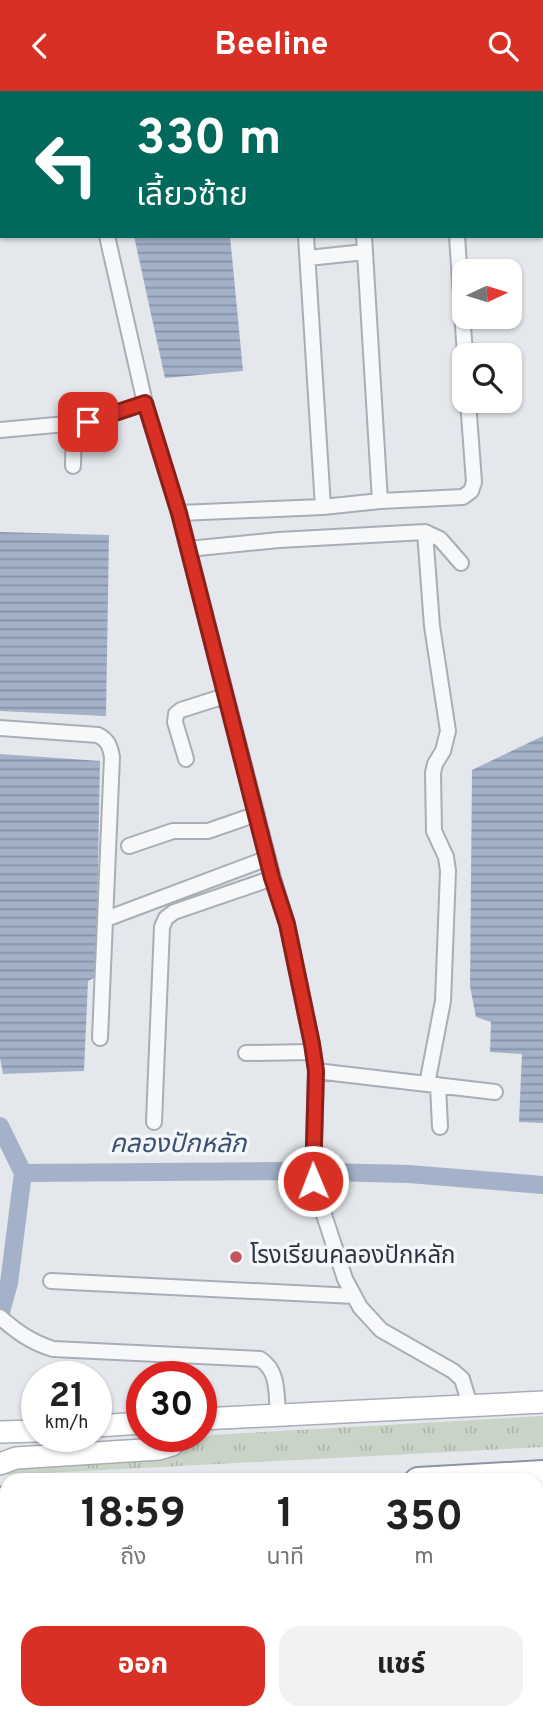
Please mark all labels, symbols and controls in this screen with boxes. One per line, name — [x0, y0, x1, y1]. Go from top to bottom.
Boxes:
text: Beeline — [215, 26, 328, 66]
icon: back — [21, 27, 59, 65]
icon: search — [484, 27, 522, 65]
text: 330 m — [136, 110, 281, 172]
icon: left — [21, 119, 112, 210]
text: เลี้ยวซ้าย — [136, 177, 248, 217]
north arrow — [452, 259, 522, 329]
map controls — [452, 259, 522, 413]
button: search — [452, 343, 522, 413]
pin — [58, 392, 118, 452]
icon: arrive — [69, 403, 107, 441]
water label: คลองปักหลัก — [110, 1129, 248, 1162]
position arrow — [276, 1144, 350, 1218]
place label: โรงเรียนคลองปักหลัก — [250, 1242, 456, 1272]
marker: โรงเรียนคลองปักหลัก — [228, 1249, 244, 1265]
speed limit sign: 30 — [126, 1361, 217, 1452]
text: 21 — [49, 1375, 84, 1419]
text: km/h — [45, 1412, 88, 1435]
text: 18:59 — [81, 1489, 186, 1542]
text: 1 — [277, 1489, 294, 1542]
text: 350 — [385, 1492, 463, 1545]
text: m — [414, 1543, 434, 1572]
text: ถึง — [120, 1544, 146, 1573]
text: นาที — [267, 1544, 304, 1573]
button: ออก — [21, 1626, 265, 1706]
button: แชร์ — [279, 1626, 523, 1706]

